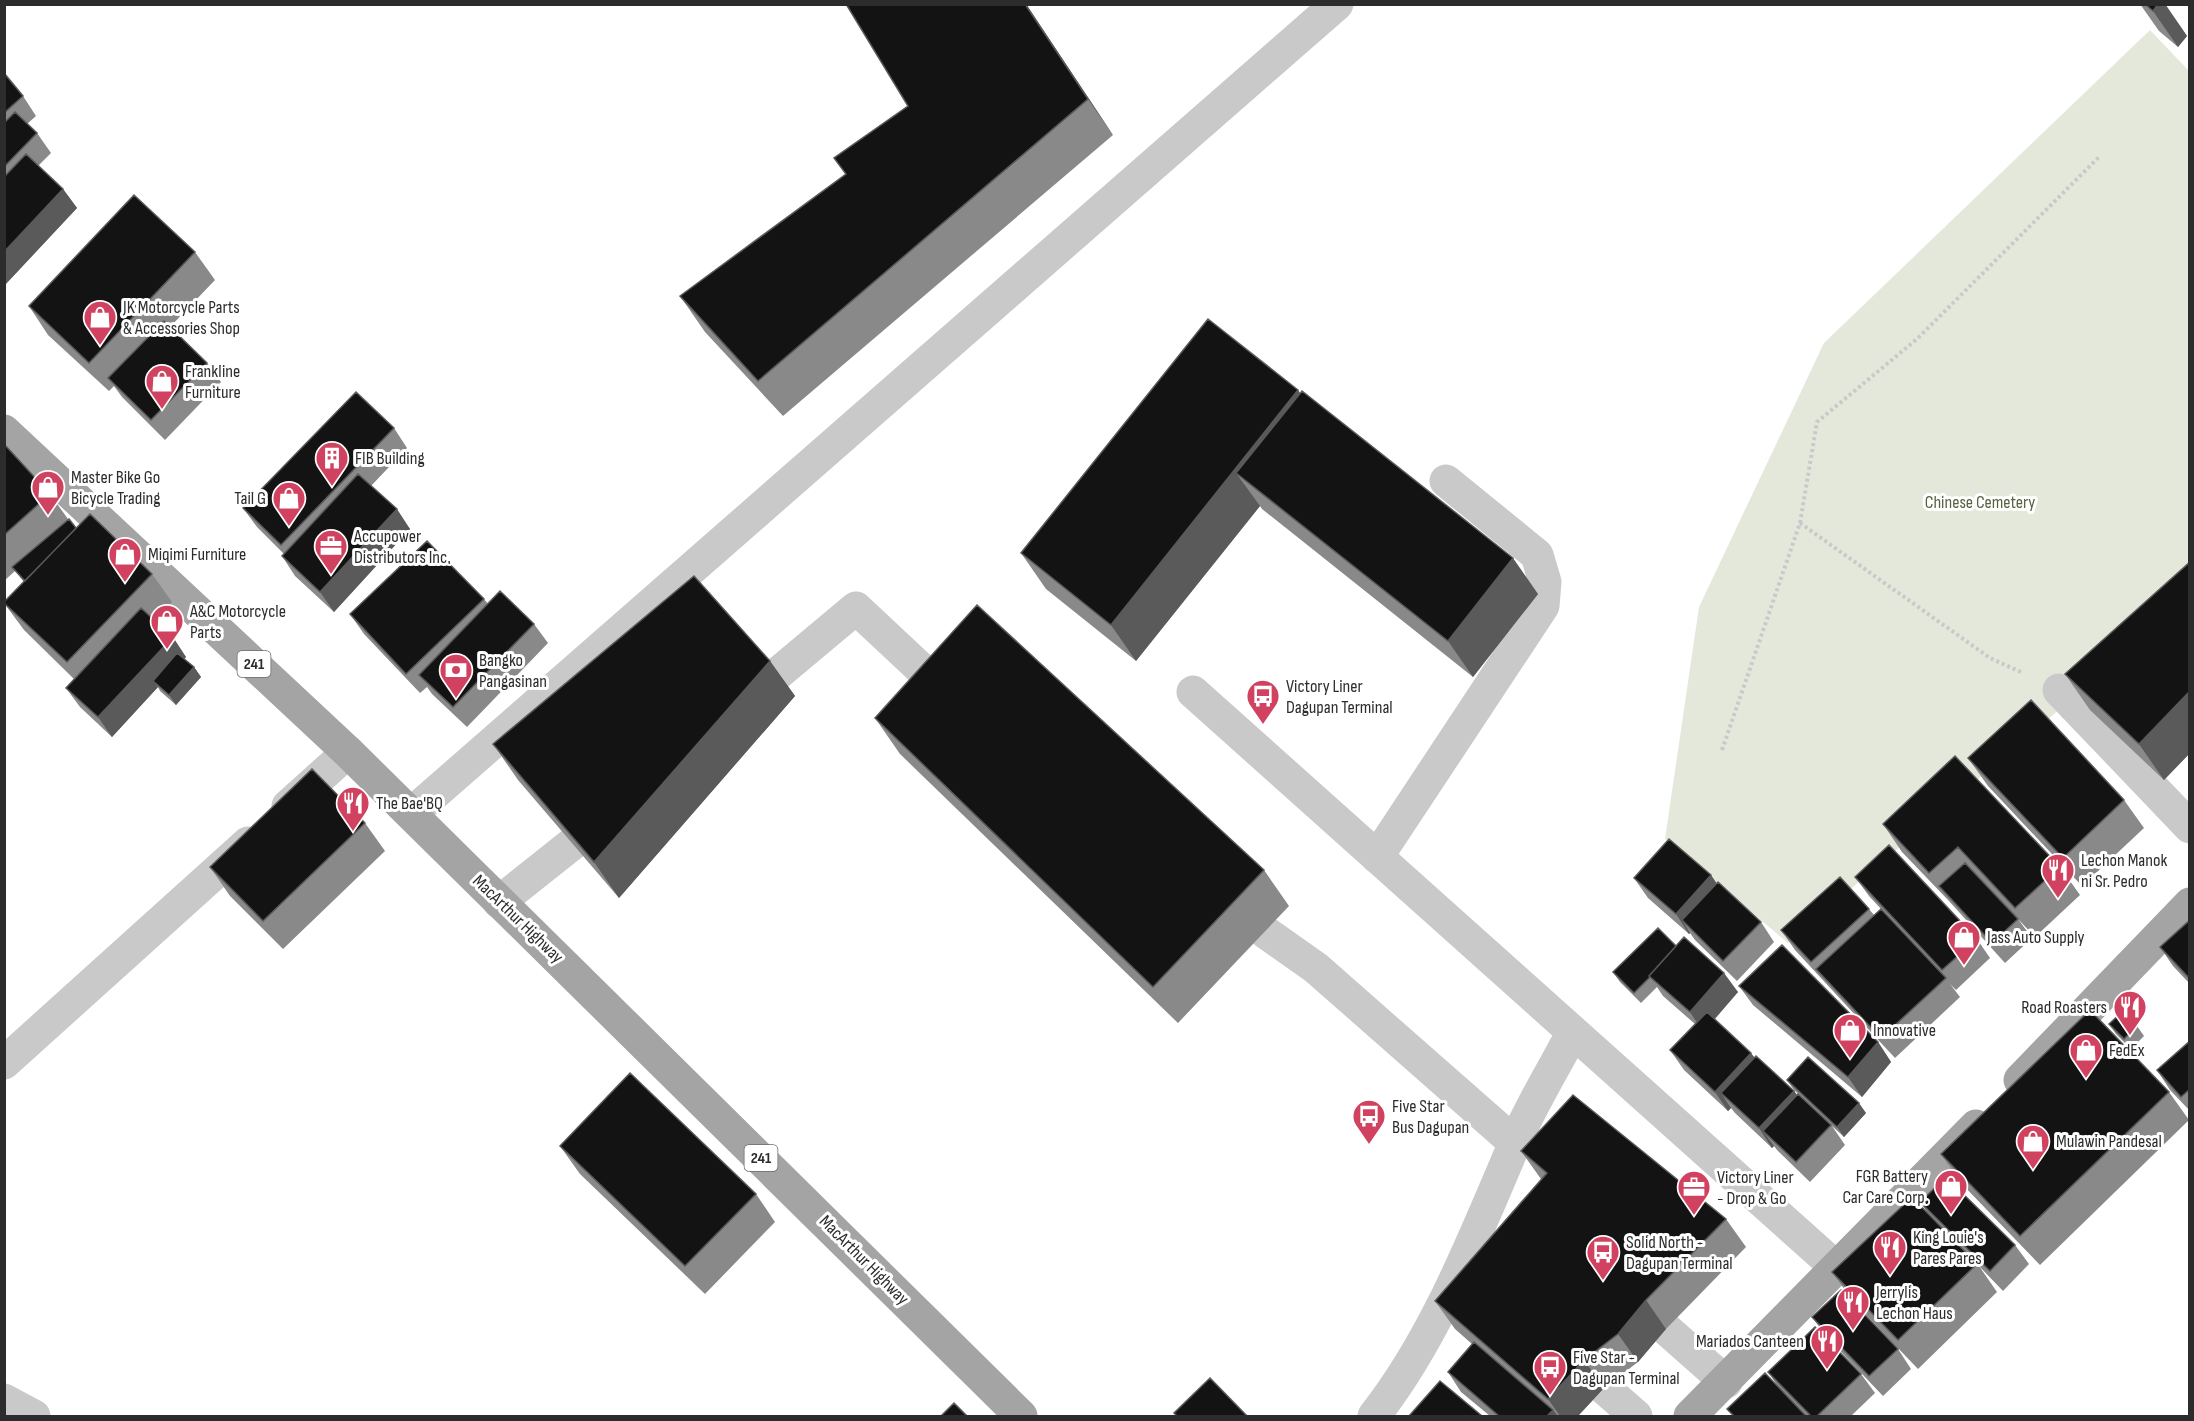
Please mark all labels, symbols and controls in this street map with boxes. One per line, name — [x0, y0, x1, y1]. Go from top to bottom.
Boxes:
place label: JK Motorcycle Parts & Accessories Shop — [122, 297, 240, 339]
shop icon: JK Motorcycle Parts & Accessories Shop — [82, 299, 118, 346]
place label: Frankline Furniture — [185, 361, 241, 403]
shop icon: Frankline Furniture — [144, 363, 180, 410]
building icon: FIB Building — [314, 440, 350, 487]
place label: FIB Building — [355, 448, 425, 469]
place label: Master Bike Go Bicycle Trading — [71, 467, 160, 509]
shop icon: Master Bike Go Bicycle Trading — [30, 469, 66, 516]
shop icon: Tail G — [271, 480, 307, 527]
place label: Tail G — [234, 488, 266, 509]
park label: Chinese Cemetery — [1925, 492, 2035, 513]
place label: Accupower Distributors Inc. — [353, 526, 451, 568]
office icon: Accupower Distributors Inc. — [313, 528, 349, 575]
shop icon: Miqimi Furniture — [107, 536, 143, 583]
place label: Miqimi Furniture — [148, 544, 246, 565]
place label: A&C Motorcycle Parts — [189, 601, 286, 643]
shop icon: A&C Motorcycle Parts — [149, 603, 185, 650]
place label: Bangko Pangasinan — [479, 650, 547, 692]
road number: 241 — [238, 651, 270, 677]
bank icon: Bangko Pangasinan — [438, 652, 474, 699]
place label: Victory Liner Dagupan Terminal — [1286, 676, 1393, 718]
bus stop icon: Victory Liner Dagupan Terminal — [1245, 678, 1281, 725]
restaurant icon: The Bae'BQ — [335, 785, 371, 832]
place label: The Bae'BQ — [376, 793, 443, 814]
place label: Lechon Manok ni Sr. Pedro — [2081, 850, 2167, 892]
restaurant icon: Lechon Manok ni Sr. Pedro — [2040, 852, 2076, 899]
street label: MacArthur Highway — [468, 870, 568, 968]
shop icon: Jass Auto Supply — [1946, 919, 1982, 966]
place label: Jass Auto Supply — [1986, 927, 2085, 948]
restaurant icon: Road Roasters — [2112, 989, 2148, 1036]
place label: Road Roasters — [2021, 997, 2107, 1018]
shop icon: Innovative — [1832, 1012, 1868, 1059]
place label: Innovative — [1873, 1020, 1936, 1041]
shop icon: FedEx — [2068, 1032, 2104, 1079]
place label: FedEx — [2109, 1040, 2145, 1061]
place label: Five Star Bus Dagupan — [1392, 1096, 1469, 1138]
bus stop icon: Five Star Bus Dagupan — [1351, 1098, 1387, 1145]
shop icon: Mulawin Pandesal — [2015, 1123, 2051, 1170]
place label: Mulawin Pandesal — [2056, 1131, 2162, 1152]
road number: 241 — [744, 1145, 777, 1171]
place label: FGR Battery Car Care Corp. — [1842, 1166, 1928, 1208]
place label: Victory Liner - Drop & Go — [1717, 1167, 1794, 1209]
shop icon: FGR Battery Car Care Corp. — [1933, 1168, 1969, 1215]
office icon: Victory Liner - Drop & Go — [1676, 1169, 1712, 1216]
street label: MacArthur Highway — [815, 1211, 913, 1309]
place label: King Louie's Pares Pares — [1913, 1227, 1984, 1269]
restaurant icon: King Louie's Pares Pares — [1872, 1229, 1908, 1276]
place label: Solid North - Dagupan Terminal — [1626, 1232, 1733, 1274]
bus stop icon: Solid North - Dagupan Terminal — [1585, 1234, 1621, 1281]
place label: Jerrylis Lechon Haus — [1875, 1282, 1953, 1324]
restaurant icon: Jerrylis Lechon Haus — [1835, 1284, 1871, 1331]
restaurant icon: Mariados Canteen — [1809, 1323, 1845, 1370]
place label: Mariados Canteen — [1696, 1331, 1804, 1352]
place label: Five Star - Dagupan Terminal — [1573, 1347, 1680, 1389]
bus stop icon: Five Star - Dagupan Terminal — [1532, 1349, 1568, 1396]

